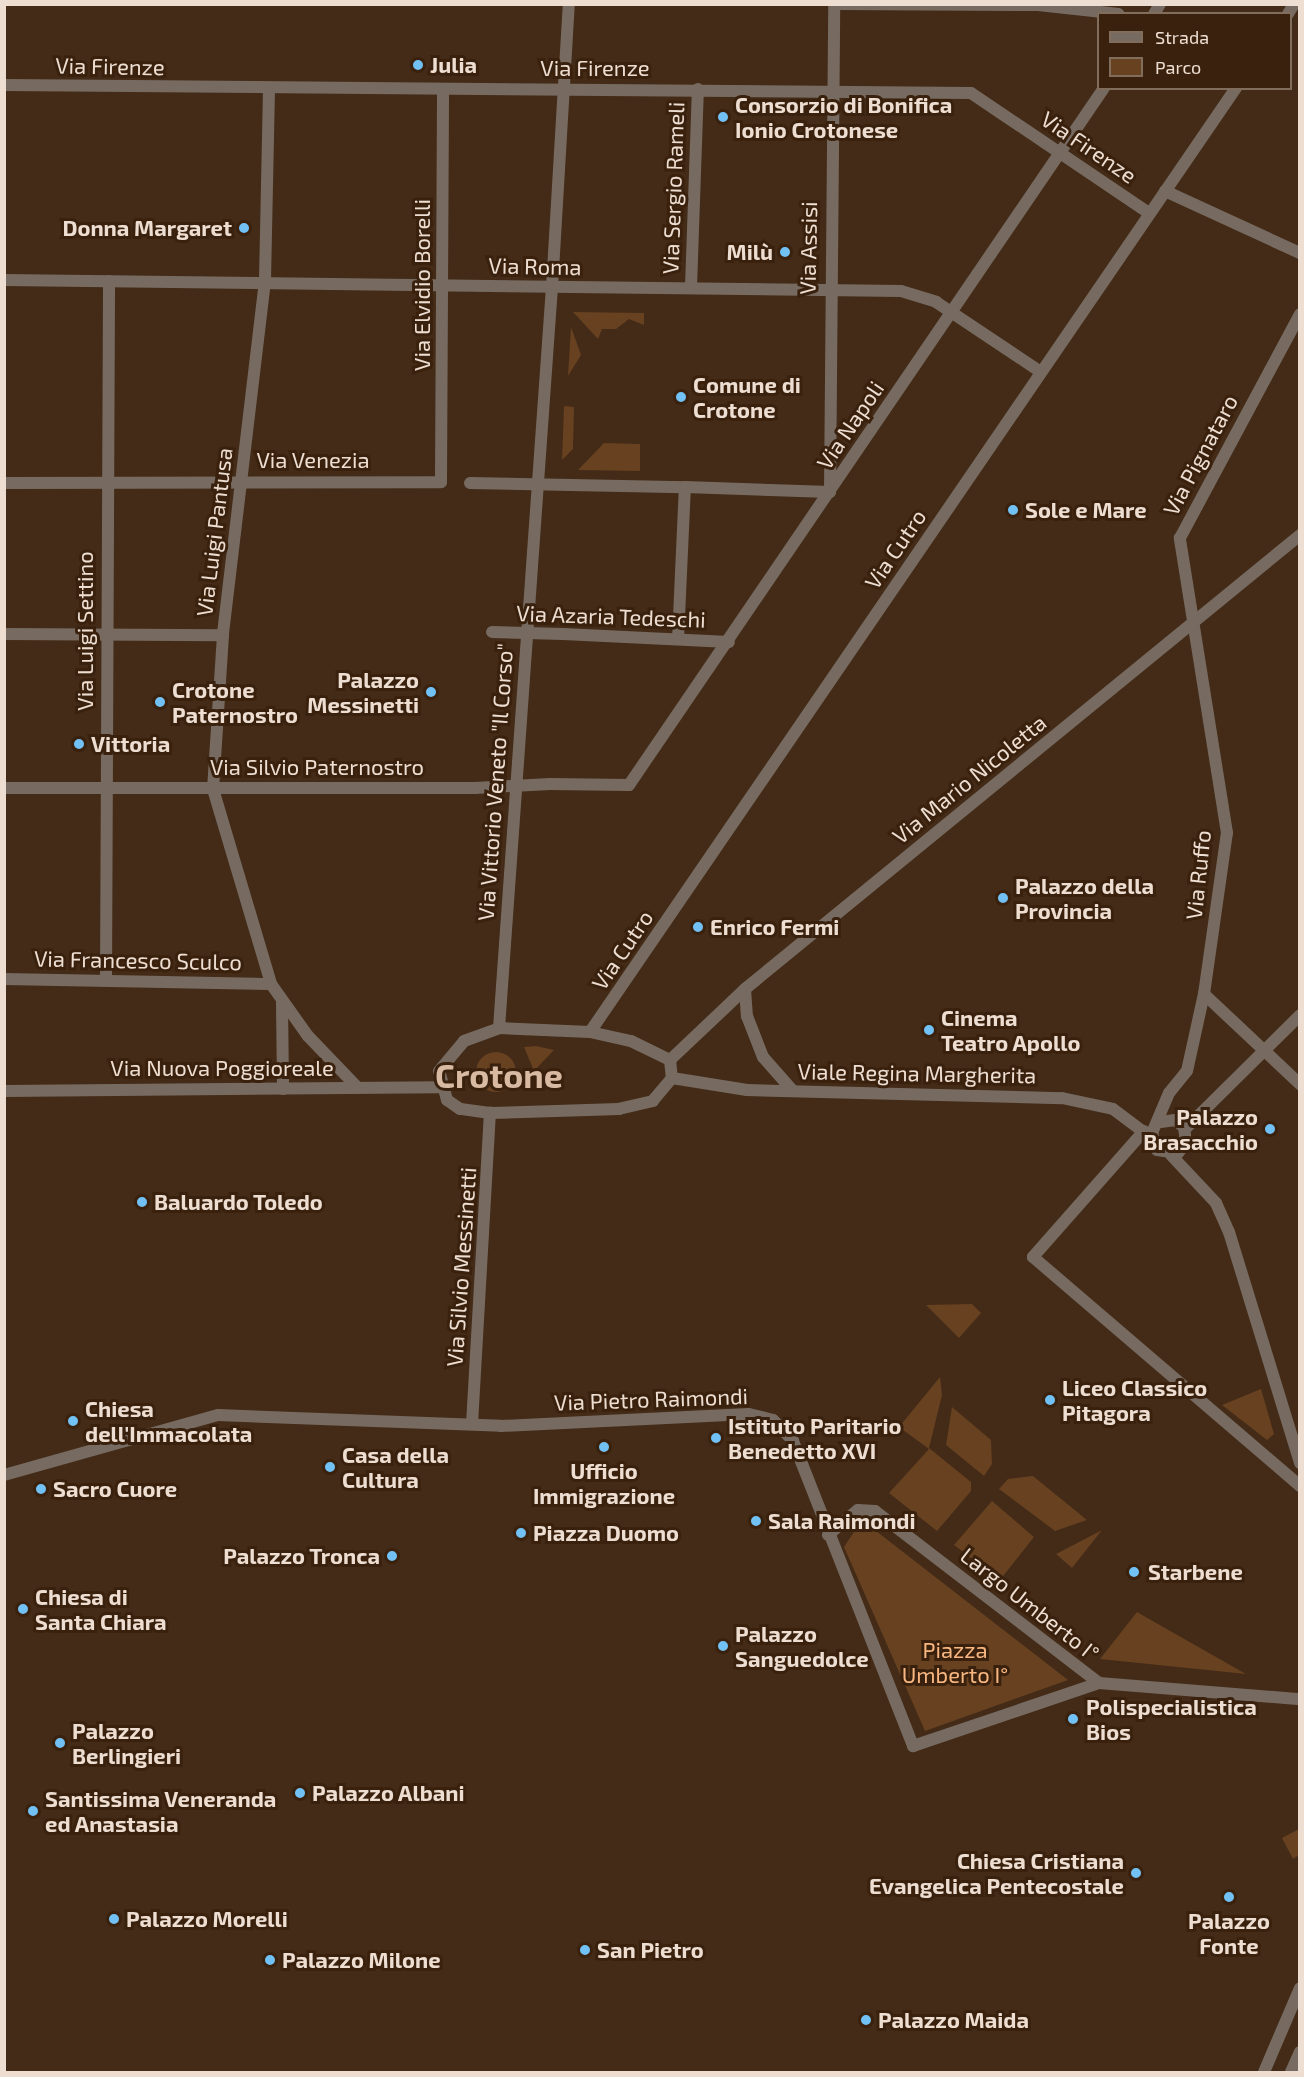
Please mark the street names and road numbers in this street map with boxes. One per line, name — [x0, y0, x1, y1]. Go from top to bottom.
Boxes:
street label: Via Firenze — [55, 52, 165, 80]
street label: Via Firenze — [540, 55, 650, 81]
street label: Via Sergio Rameli — [657, 101, 689, 275]
street label: Via Firenze — [1036, 105, 1142, 189]
street label: Via Elvidio Borelli — [409, 199, 435, 371]
street label: Via Assisi — [794, 201, 822, 295]
street label: Via Roma — [488, 252, 582, 280]
street label: Via Napoli — [811, 376, 889, 474]
street label: Via Pignataro — [1157, 390, 1243, 520]
street label: Via Luigi Pantusa — [191, 446, 237, 618]
street label: Via Venezia — [256, 447, 370, 473]
street label: Via Cutro — [859, 504, 931, 594]
street label: Via Luigi Settino — [72, 551, 98, 711]
street label: Via Azaria Tedeschi — [515, 599, 707, 633]
street label: Via Vittorio Veneto "Il Corso" — [472, 641, 518, 923]
street label: Via Mario Nicoletta — [887, 709, 1051, 849]
street label: Via Silvio Paternostro — [210, 754, 424, 780]
street label: Via Ruffo — [1180, 829, 1216, 921]
street label: Via Cutro — [586, 905, 658, 995]
street label: Via Francesco Sculco — [34, 945, 242, 975]
street label: Via Nuova Poggioreale — [110, 1055, 334, 1081]
street label: Viale Regina Margherita — [797, 1058, 1037, 1088]
street label: Via Silvio Messinetti — [441, 1166, 481, 1368]
street label: Via Pietro Raimondi — [554, 1382, 748, 1416]
street label: Largo Umberto I° — [956, 1542, 1104, 1666]

